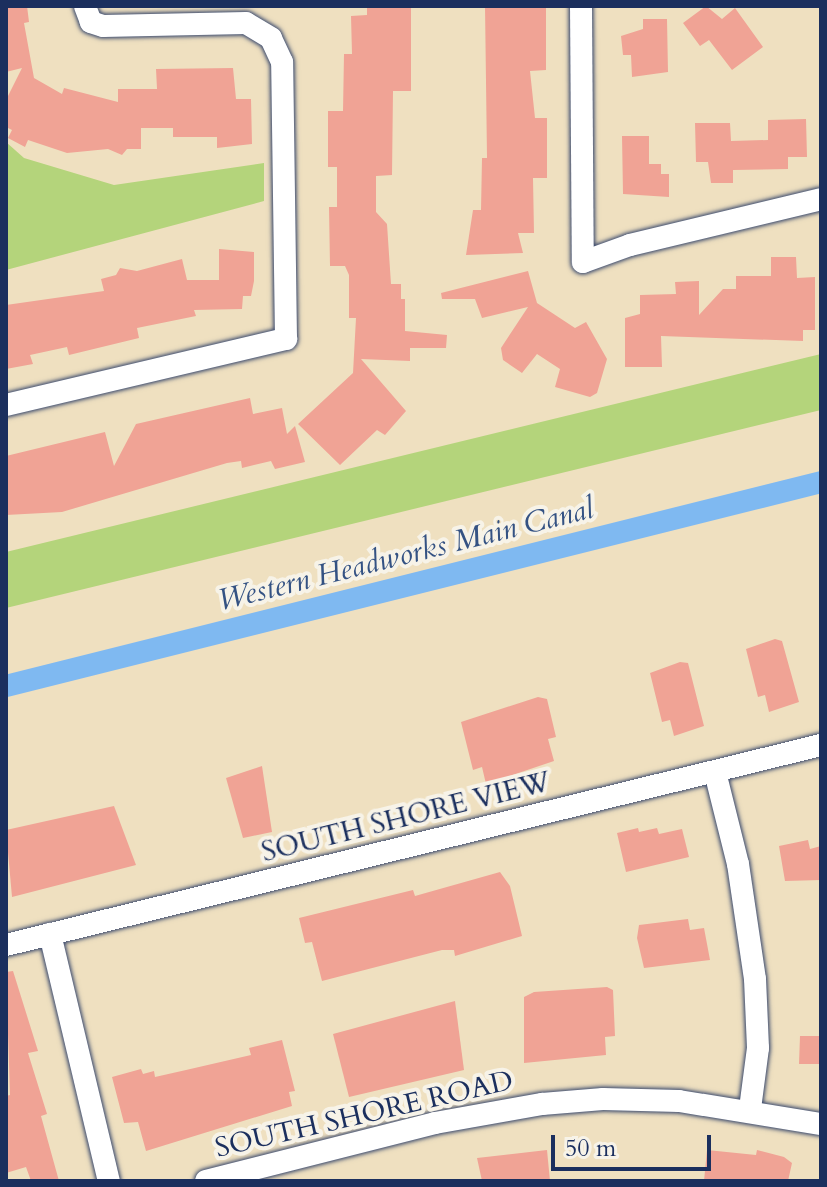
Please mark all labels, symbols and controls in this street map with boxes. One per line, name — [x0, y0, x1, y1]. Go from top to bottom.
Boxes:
water label: Western Headworks Main Canal — [214, 491, 598, 619]
street label: SOUTH SHORE VIEW — [258, 765, 554, 869]
street label: SOUTH SHORE ROAD — [212, 1063, 516, 1165]
scale bar — [555, 1119, 715, 1169]
text: 50 m — [565, 1132, 616, 1165]

